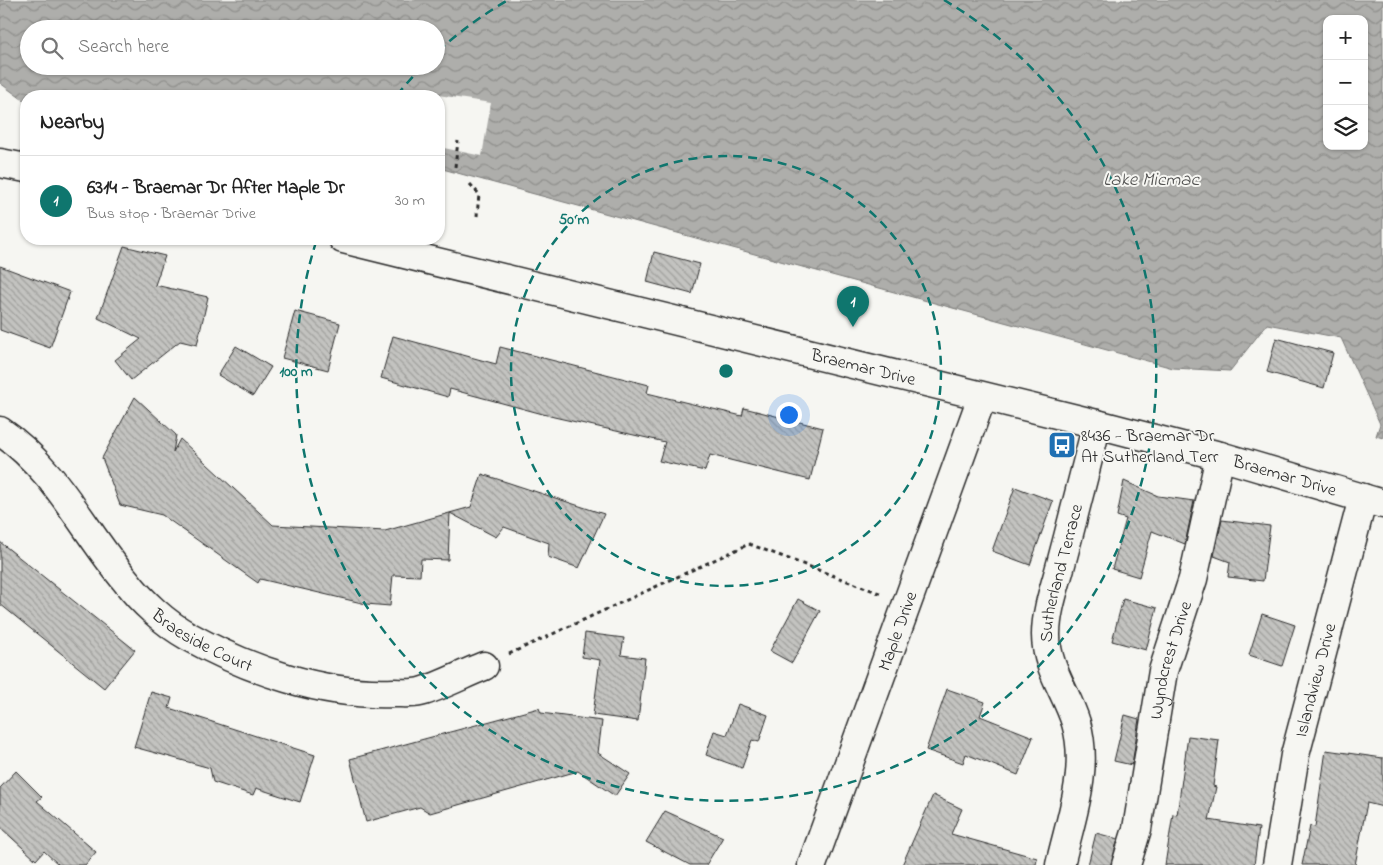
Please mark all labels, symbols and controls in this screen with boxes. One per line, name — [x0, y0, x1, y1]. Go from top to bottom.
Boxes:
map controls — [1323, 15, 1368, 150]
button: + — [1323, 15, 1368, 60]
search box — [20, 20, 445, 75]
icon: search — [38, 34, 66, 62]
text: Search here — [78, 34, 169, 61]
button: − — [1323, 60, 1368, 105]
button: layers — [1323, 105, 1368, 150]
text: Nearby — [40, 108, 104, 138]
water label: Lake Micmac — [1103, 167, 1200, 194]
text: 6314 - Braemar Dr After Maple Dr — [87, 175, 345, 202]
text: 1 — [53, 189, 59, 213]
text: 30 m — [395, 189, 425, 213]
text: Bus stop · Braemar Drive — [87, 202, 256, 226]
text: 50 m — [559, 209, 590, 231]
pin: 1 — [837, 286, 869, 327]
street label: Braemar Drive — [807, 343, 919, 394]
text: 100 m — [279, 361, 313, 383]
centre of rings — [717, 362, 735, 380]
your location — [776, 402, 802, 428]
place label: 8436 - Braemar Dr At Sutherland Terr — [1081, 424, 1219, 471]
bus stop icon: 8436 - Braemar Dr At Sutherland Terr — [1047, 430, 1077, 460]
street label: Braemar Drive — [1228, 449, 1340, 505]
street label: Sutherland Terrace — [1035, 501, 1091, 642]
street label: Maple Drive — [872, 587, 926, 675]
street label: Wyndcrest Drive — [1144, 597, 1200, 722]
street label: Braeside Court — [144, 603, 256, 680]
street label: Islandview Drive — [1289, 620, 1345, 741]

